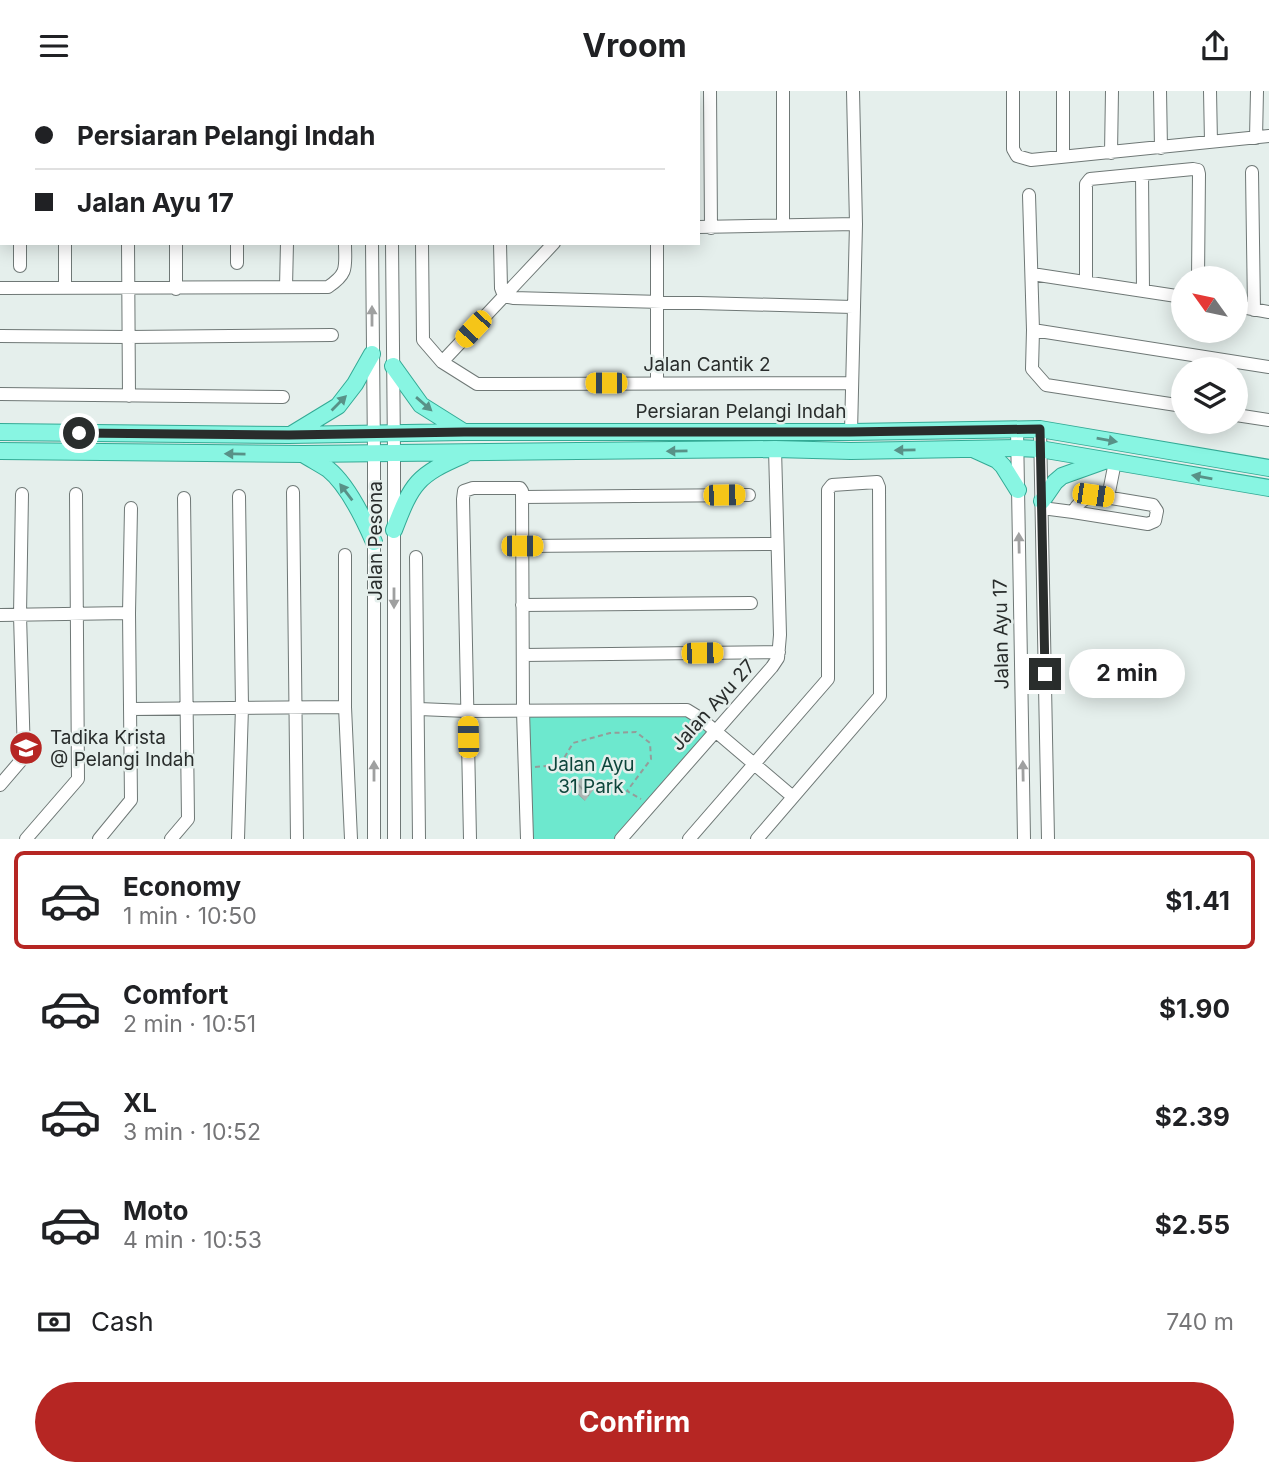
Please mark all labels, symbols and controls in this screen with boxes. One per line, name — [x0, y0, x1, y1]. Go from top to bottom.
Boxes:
text: Vroom — [582, 26, 687, 65]
icon: menu — [35, 27, 73, 65]
icon: share — [1196, 27, 1234, 65]
text: Persiaran Pelangi Indah — [77, 120, 375, 151]
text: Jalan Ayu 17 — [77, 187, 234, 218]
north arrow — [1171, 266, 1248, 343]
map controls — [1171, 266, 1248, 434]
one-way arrow — [366, 305, 378, 327]
car — [451, 306, 496, 352]
street label: Jalan Cantik 2 — [643, 353, 771, 376]
button: layers — [1171, 357, 1248, 434]
car — [586, 373, 628, 394]
one-way arrow — [330, 394, 347, 411]
one-way arrow — [415, 396, 432, 411]
street label: Persiaran Pelangi Indah — [635, 400, 847, 423]
route start — [63, 417, 95, 449]
one-way arrow — [1097, 435, 1119, 446]
one-way arrow — [893, 444, 915, 456]
one-way arrow — [666, 445, 688, 456]
one-way arrow — [224, 448, 246, 459]
one-way arrow — [1191, 471, 1213, 482]
street label: Jalan Pesona — [364, 481, 387, 601]
car — [1071, 482, 1116, 508]
one-way arrow — [339, 483, 354, 501]
car — [703, 484, 746, 506]
one-way arrow — [1013, 532, 1025, 554]
car — [502, 536, 544, 557]
street label: Jalan Ayu 17 — [989, 578, 1013, 690]
one-way arrow — [388, 587, 400, 609]
car — [681, 642, 724, 664]
callout: 2 min — [1070, 649, 1185, 699]
street label: Jalan Ayu 27 — [666, 655, 760, 755]
route end — [1029, 658, 1061, 690]
text: 2 min — [1096, 659, 1158, 687]
car — [458, 716, 479, 758]
place label: Tadika Krista @ Pelangi Indah — [50, 726, 195, 771]
school or university icon: Tadika Krista @ Pelangi Indah — [7, 729, 45, 767]
park label: Jalan Ayu 31 Park — [547, 753, 635, 798]
one-way arrow — [368, 760, 380, 782]
one-way arrow — [1017, 760, 1029, 782]
icon: car — [39, 869, 102, 932]
text: Economy — [123, 871, 241, 902]
text: $1.41 — [1165, 885, 1230, 916]
text: 1 min · 10:50 — [123, 902, 257, 930]
icon: car — [39, 977, 102, 1040]
text: Comfort — [123, 979, 228, 1010]
text: $1.90 — [1159, 993, 1230, 1024]
text: 2 min · 10:51 — [123, 1010, 256, 1038]
icon: car — [39, 1085, 102, 1148]
text: XL — [123, 1087, 157, 1118]
text: $2.39 — [1155, 1101, 1230, 1132]
text: 3 min · 10:52 — [123, 1118, 261, 1146]
icon: car — [39, 1193, 102, 1256]
text: Moto — [123, 1195, 188, 1226]
text: $2.55 — [1155, 1209, 1230, 1240]
text: 4 min · 10:53 — [123, 1226, 262, 1254]
icon: cash — [35, 1303, 73, 1341]
text: Cash — [91, 1306, 154, 1337]
text: 740 m — [1166, 1308, 1234, 1336]
button: Confirm — [35, 1382, 1234, 1462]

